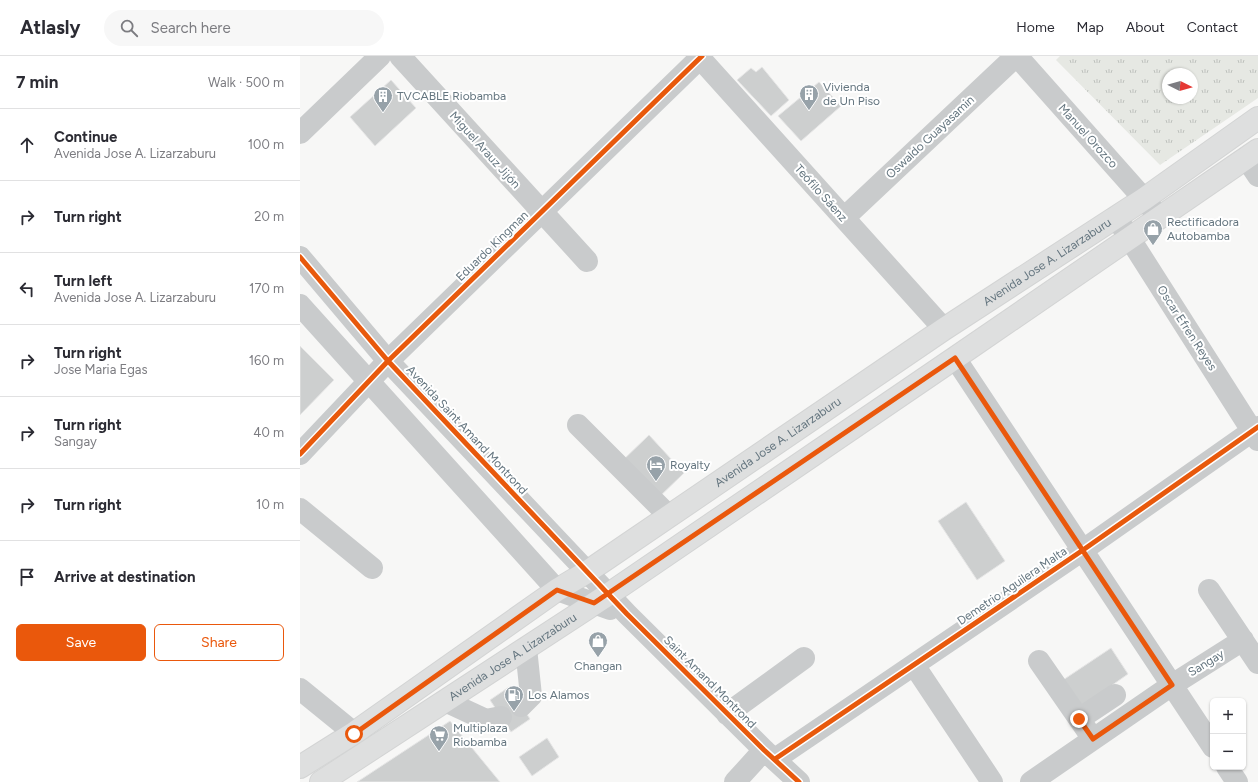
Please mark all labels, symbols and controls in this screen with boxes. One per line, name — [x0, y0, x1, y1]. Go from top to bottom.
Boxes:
search box — [104, 10, 384, 46]
text: Atlasly — [20, 16, 80, 39]
icon: search — [118, 17, 140, 39]
text: Search here — [150, 19, 231, 37]
text: Home — [1016, 19, 1055, 36]
text: Map — [1077, 19, 1104, 36]
text: About — [1126, 19, 1165, 36]
text: Contact — [1187, 19, 1238, 36]
north arrow — [1162, 68, 1198, 104]
text: 7 min — [16, 72, 58, 92]
text: Walk · 500 m — [208, 75, 284, 90]
place label: Vivienda de Un Piso — [823, 80, 880, 108]
building icon: Vivienda de Un Piso — [798, 83, 820, 111]
building icon: TVCABLE Riobamba — [372, 85, 394, 113]
place label: TVCABLE Riobamba — [397, 89, 506, 103]
street label: Oswaldo Guayasamin — [883, 92, 977, 181]
street label: Manuel Orozco — [1056, 101, 1120, 171]
street label: Miguel Arauz Jijón — [447, 109, 523, 192]
text: Continue — [54, 128, 117, 146]
icon: ahead — [16, 134, 38, 156]
text: 100 m — [248, 137, 284, 152]
text: Avenida Jose A. Lizarzaburu — [54, 146, 216, 161]
street label: Teófilo Sáenz — [792, 162, 850, 224]
icon: right — [16, 206, 38, 228]
text: Turn right — [54, 208, 122, 226]
street label: Eduardo Kingman — [453, 208, 531, 284]
text: 20 m — [254, 209, 284, 224]
street label: Avenida Jose A. Lizarzaburu — [981, 215, 1114, 309]
place label: Rectificadora Autobamba — [1167, 215, 1239, 243]
shop icon: Rectificadora Autobamba — [1142, 218, 1164, 246]
text: Turn left — [54, 272, 112, 290]
icon: left — [16, 278, 38, 300]
text: 170 m — [249, 281, 284, 296]
street label: Oscar Efren Reyes — [1154, 283, 1220, 373]
text: Avenida Jose A. Lizarzaburu — [54, 290, 216, 305]
text: Turn right — [54, 344, 122, 362]
icon: right — [16, 350, 38, 372]
text: 160 m — [249, 353, 284, 368]
text: Jose Maria Egas — [54, 362, 148, 377]
street label: Avenida Saint Amand Montrond — [404, 363, 530, 497]
street label: Avenida Jose A. Lizarzaburu — [712, 394, 844, 490]
text: Turn right — [54, 416, 122, 434]
icon: right — [16, 422, 38, 444]
text: 40 m — [253, 425, 284, 440]
text: Sangay — [54, 434, 97, 449]
hotel icon: Royalty — [645, 454, 667, 482]
place label: Royalty — [670, 458, 711, 472]
icon: right — [16, 494, 38, 516]
text: Turn right — [54, 496, 122, 514]
text: 10 m — [256, 497, 284, 512]
street label: Demetrio Aguilera Malta — [954, 544, 1070, 628]
icon: arrive — [16, 566, 38, 588]
text: Arrive at destination — [54, 568, 195, 586]
street label: Avenida Jose A. Lizarzaburu — [446, 610, 579, 704]
button: Save — [16, 624, 146, 661]
button: Share — [154, 624, 284, 661]
shop icon: Changan — [587, 630, 609, 658]
street label: Saint Amand Montrond — [661, 633, 759, 731]
street label: Sangay — [1186, 646, 1227, 679]
place label: Changan — [574, 659, 622, 673]
fuel station icon: Los Alamos — [503, 684, 525, 712]
place label: Los Alamos — [528, 688, 590, 702]
map controls — [1210, 698, 1246, 770]
button: + — [1210, 698, 1246, 734]
route end — [1070, 710, 1088, 728]
place label: Multiplaza Riobamba — [453, 721, 508, 749]
supermarket icon: Multiplaza Riobamba — [428, 724, 450, 752]
route start — [345, 725, 363, 743]
button: − — [1210, 734, 1246, 770]

